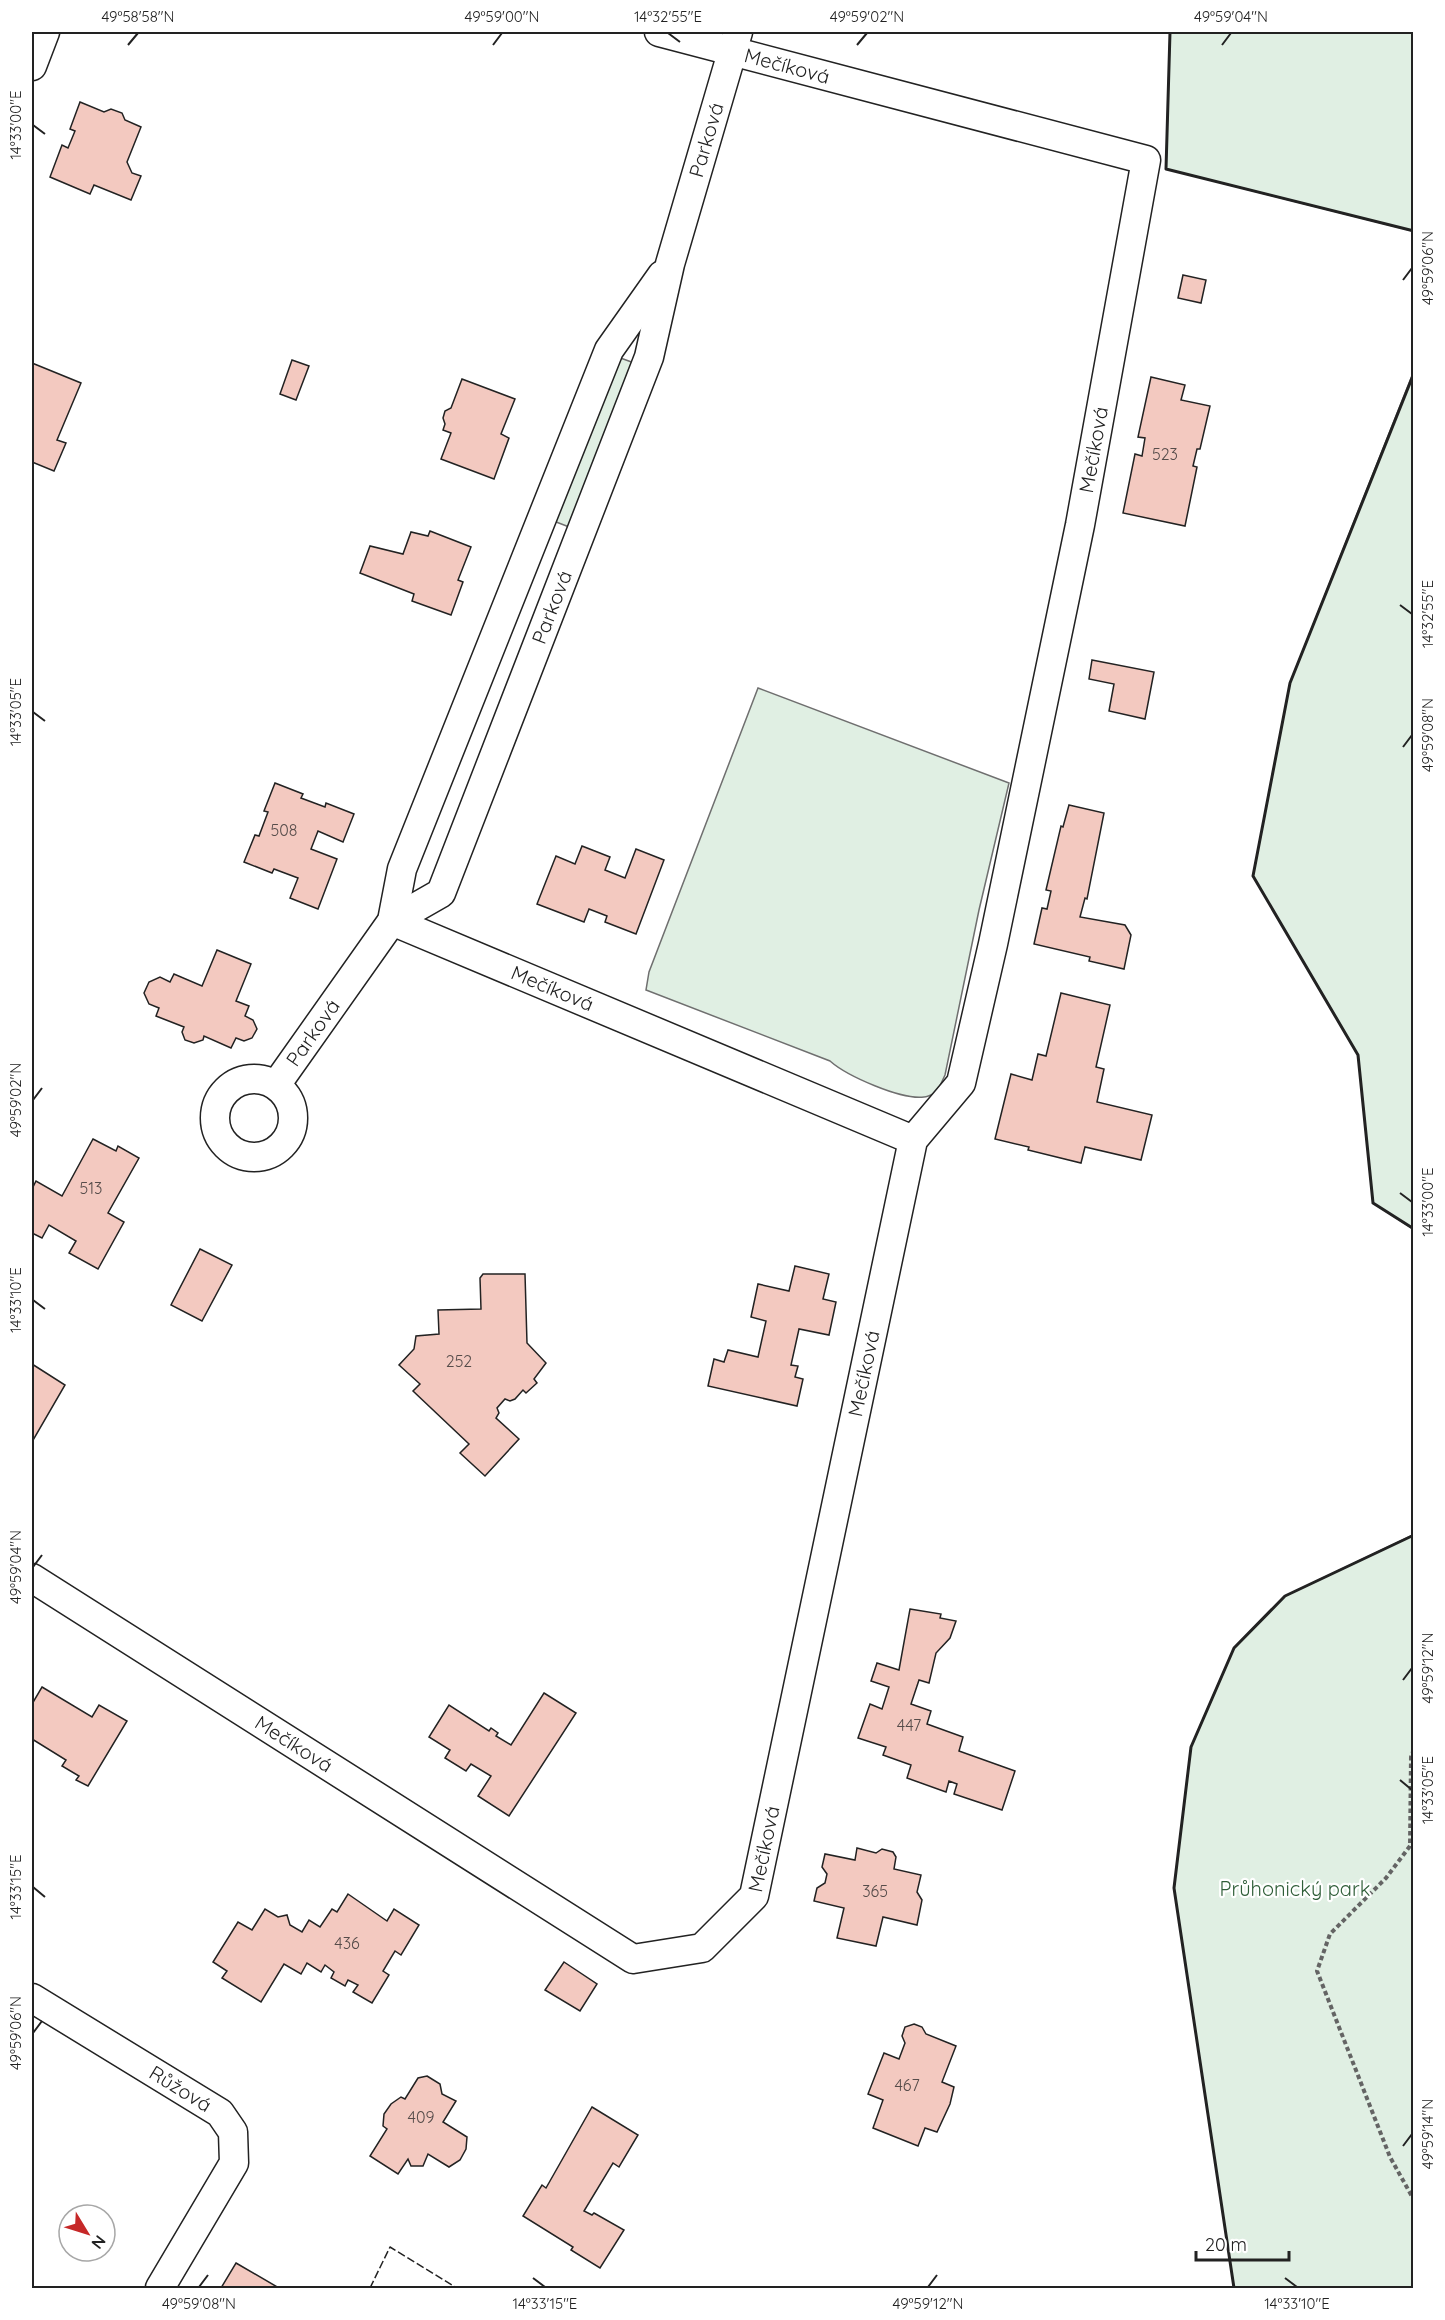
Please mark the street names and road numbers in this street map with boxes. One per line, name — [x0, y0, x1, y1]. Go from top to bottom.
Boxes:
street label: Mečíková — [742, 42, 833, 89]
street label: Parková — [683, 100, 729, 180]
street label: Mečíková — [1073, 405, 1113, 495]
street label: Parková — [526, 567, 577, 647]
street label: Mečíková — [507, 960, 598, 1016]
street label: Parková — [280, 994, 345, 1071]
street label: Mečíková — [842, 1328, 885, 1419]
street label: Mečíková — [250, 1710, 338, 1778]
street label: Mečíková — [742, 1804, 785, 1894]
street label: Růžová — [145, 2060, 217, 2117]

